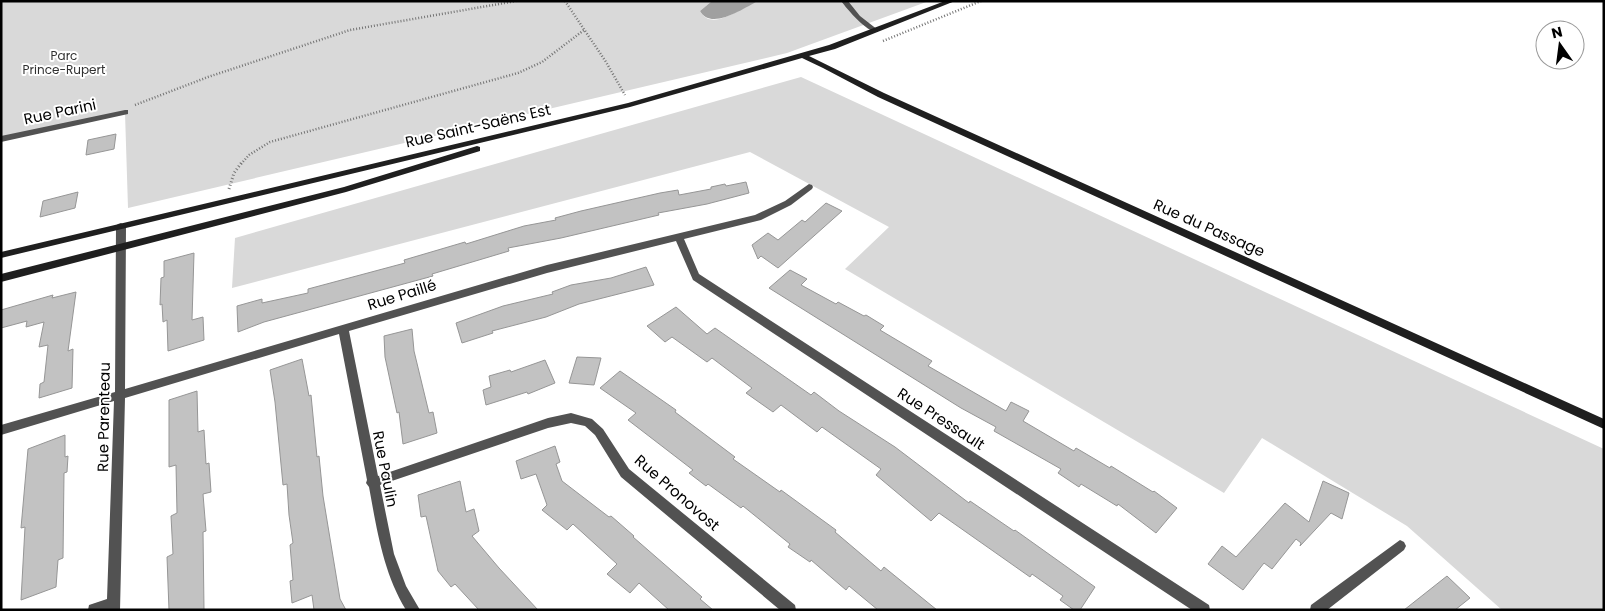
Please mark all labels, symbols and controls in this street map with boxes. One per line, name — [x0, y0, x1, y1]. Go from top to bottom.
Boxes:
north arrow — [1535, 20, 1585, 70]
text: N — [1549, 21, 1564, 43]
park label: Parc Prince-Rupert — [23, 47, 105, 78]
street label: Rue Parini — [22, 94, 98, 129]
street label: Rue Saint-Saëns Est — [403, 99, 553, 152]
street label: Rue du Passage — [1150, 194, 1268, 262]
street label: Rue Paillé — [365, 274, 439, 315]
street label: Rue Parenteau — [92, 362, 115, 472]
street label: Rue Pressault — [894, 383, 989, 455]
street label: Rue Paulin — [368, 429, 403, 509]
street label: Rue Pronovost — [630, 450, 724, 535]

